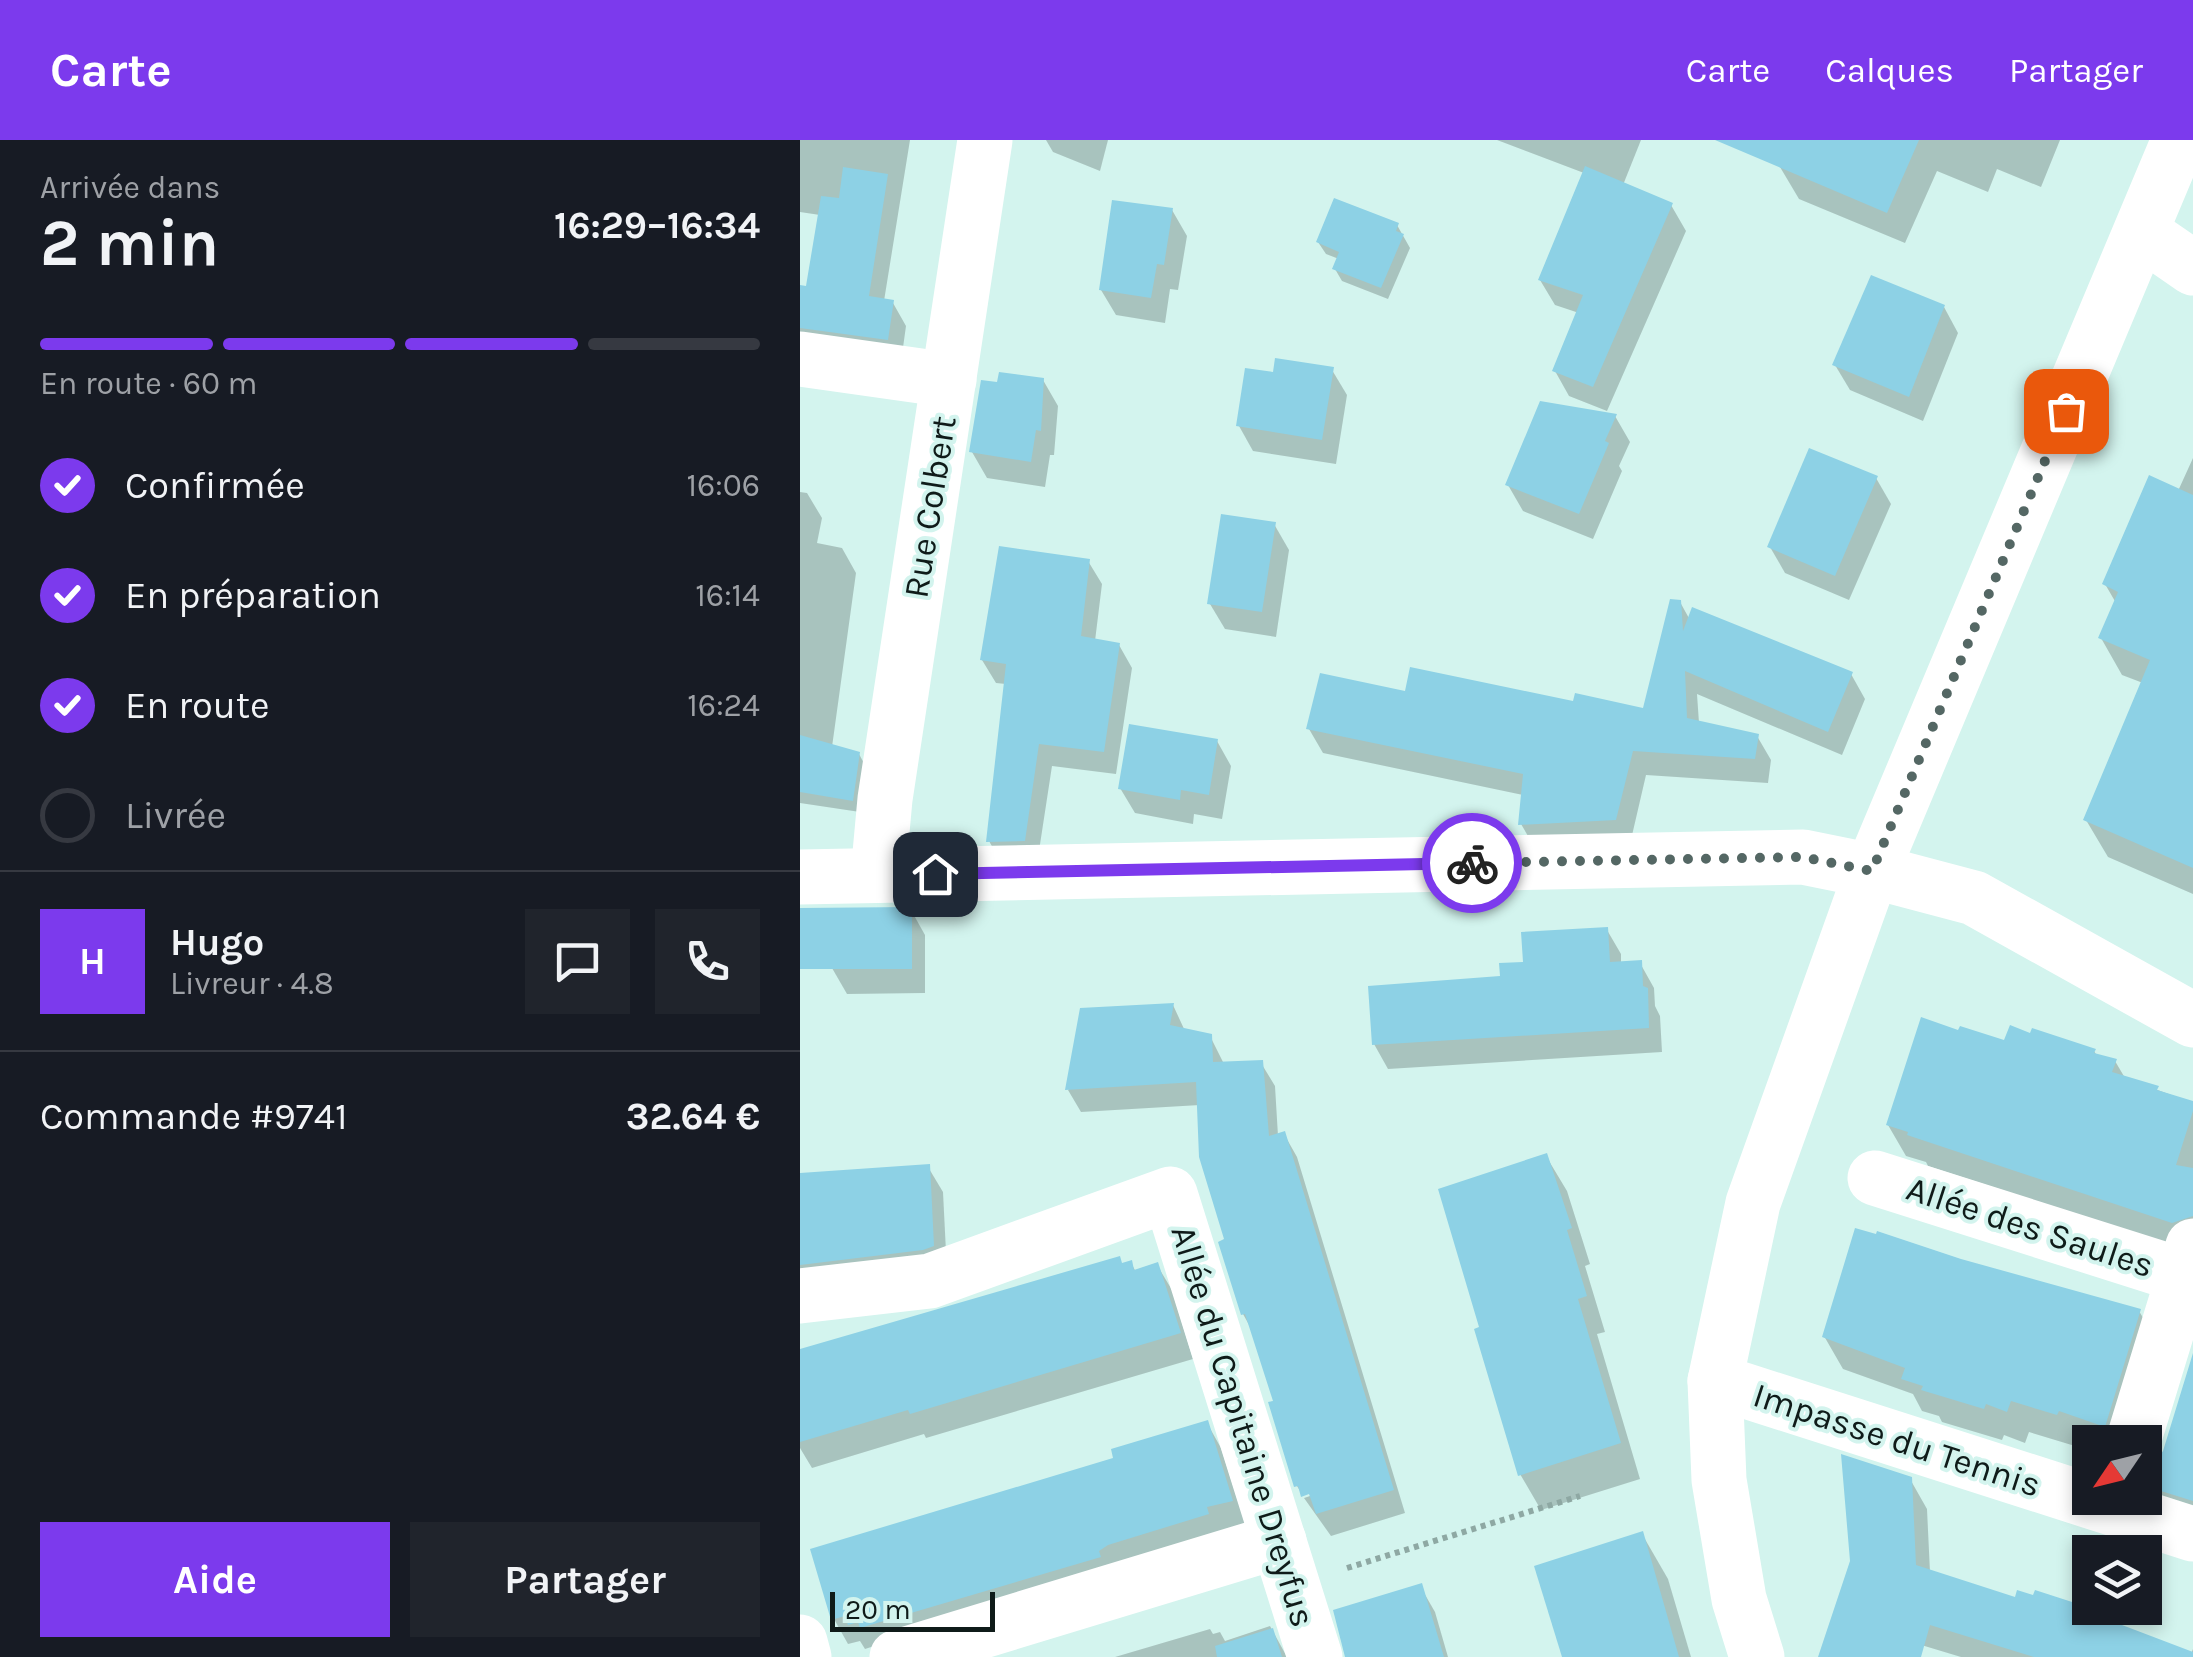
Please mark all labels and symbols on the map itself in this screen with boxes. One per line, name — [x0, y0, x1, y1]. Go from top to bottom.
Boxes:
pin — [2024, 369, 2109, 454]
street label: Rue Colbert — [895, 413, 965, 601]
courier — [1422, 813, 1522, 913]
pin — [893, 832, 978, 917]
street label: Allée des Saules — [1901, 1168, 2159, 1286]
street label: Allée du Capitaine Dreyfus — [1162, 1220, 1324, 1632]
street label: Impasse du Tennis — [1748, 1374, 2046, 1506]
north arrow — [2072, 1425, 2162, 1515]
scale bar — [830, 1587, 995, 1632]

